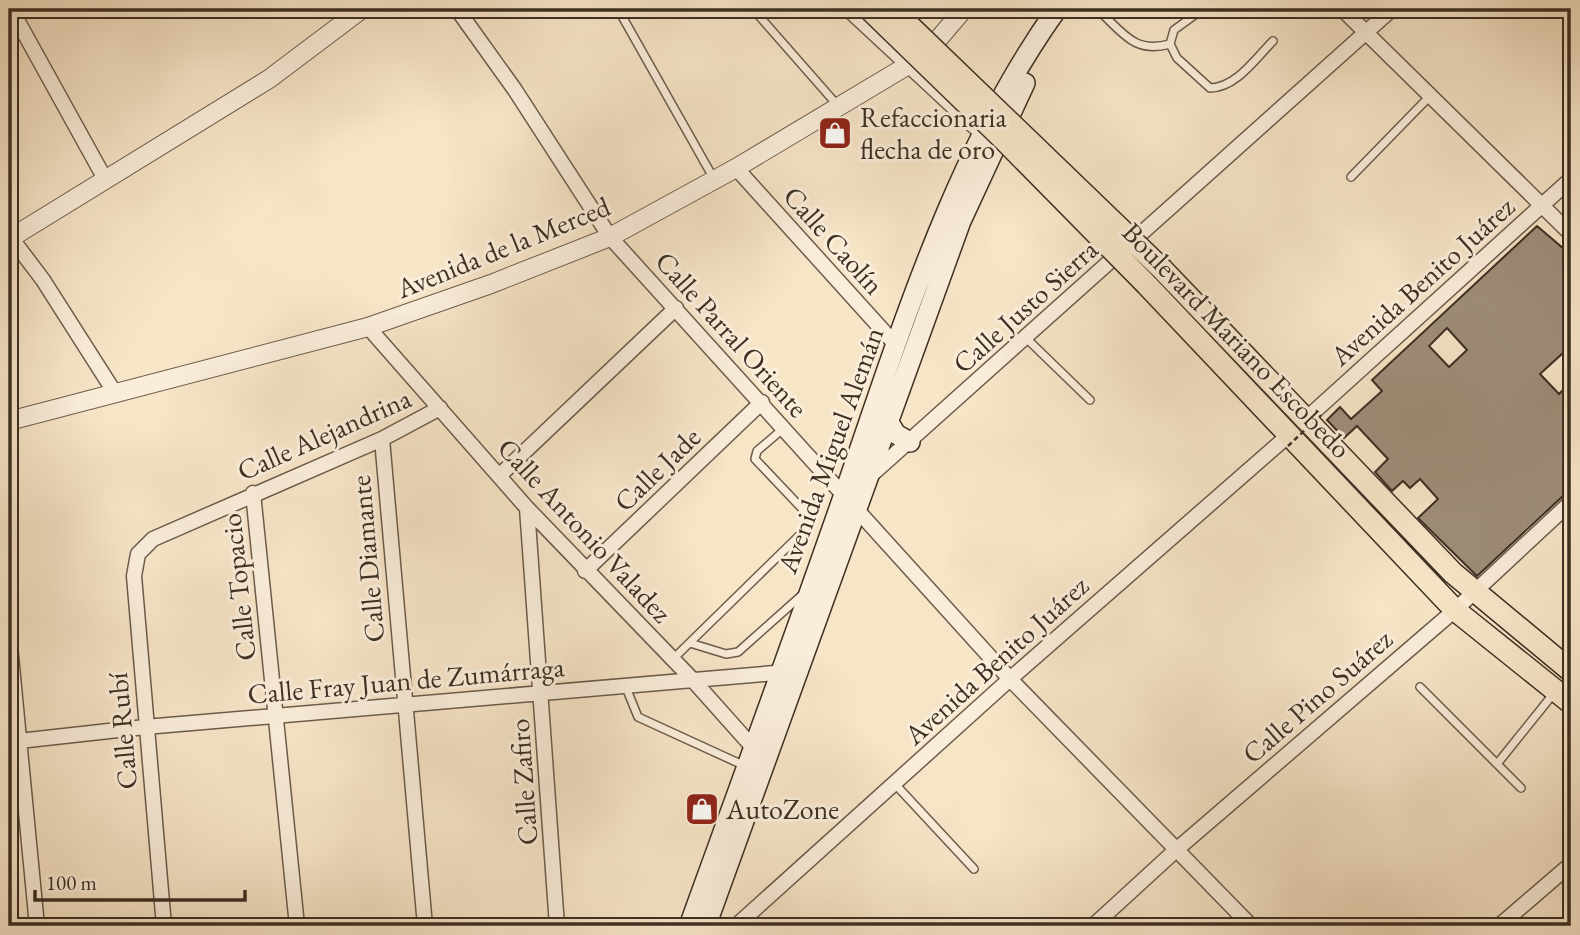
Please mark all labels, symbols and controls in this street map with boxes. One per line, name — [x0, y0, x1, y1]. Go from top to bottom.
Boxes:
place label: Refaccionaria flecha de oro — [860, 99, 1007, 167]
shop icon: Refaccionaria flecha de oro — [816, 114, 854, 152]
street label: Calle Caolín — [776, 178, 892, 302]
street label: Avenida de la Merced — [390, 187, 616, 307]
street label: Avenida Benito Juárez — [1322, 188, 1522, 374]
street label: Boulevard Mariano Escobedo — [1115, 214, 1359, 466]
street label: Calle Justo Sierra — [945, 231, 1106, 381]
street label: Calle Parral Oriente — [648, 243, 816, 425]
street label: Avenida Miguel Alemán — [768, 322, 891, 579]
street label: Calle Alejandrina — [231, 379, 417, 488]
street label: Calle Jade — [606, 419, 708, 519]
street label: Calle Antonio Valadez — [490, 430, 680, 630]
street label: Calle Diamante — [342, 474, 392, 644]
street label: Calle Topacio — [212, 512, 264, 662]
street label: Avenida Benito Juárez — [896, 567, 1096, 753]
street label: Calle Pino Suárez — [1234, 621, 1400, 771]
street label: Calle Fray Juan de Zumárraga — [246, 648, 567, 712]
street label: Calle Rubí — [99, 671, 145, 791]
street label: Calle Zafiro — [501, 718, 545, 846]
shop icon: AutoZone — [683, 790, 721, 828]
place label: AutoZone — [725, 791, 839, 827]
scale bar — [35, 858, 245, 902]
text: 100 m — [46, 869, 97, 896]

